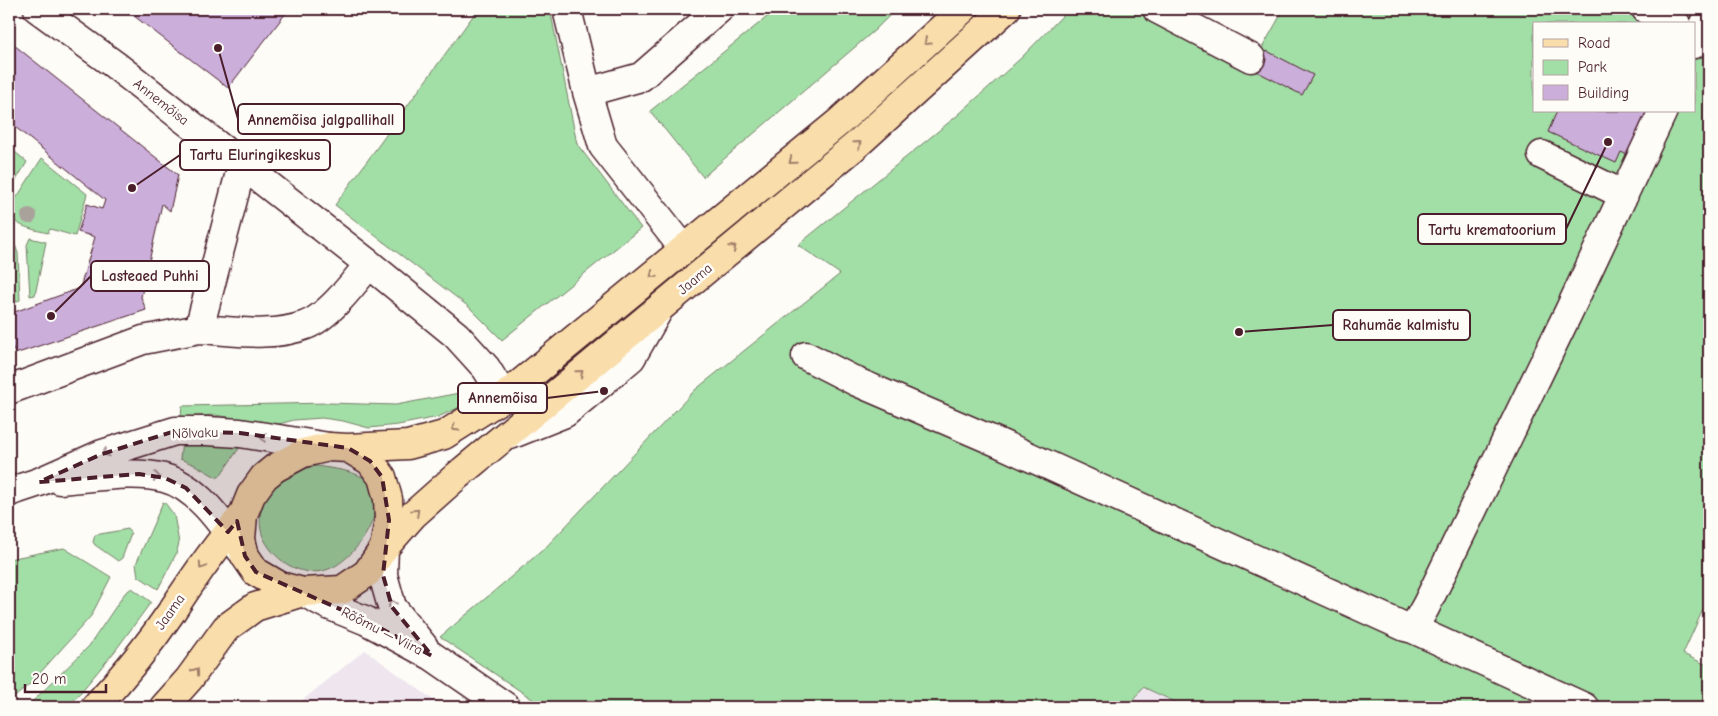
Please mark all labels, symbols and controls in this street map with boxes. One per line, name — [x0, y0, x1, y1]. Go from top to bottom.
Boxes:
legend — [1533, 22, 1696, 112]
text: Road — [1578, 34, 1610, 52]
one-way arrow — [923, 36, 932, 45]
text: Park — [1578, 58, 1607, 76]
street label: Annemõisa — [130, 75, 192, 129]
text: Building — [1578, 84, 1629, 102]
callout: Annemõisa jalgpallihall — [238, 104, 404, 134]
text: Annemõisa jalgpallihall — [248, 111, 394, 129]
callout: Tartu Eluringikeskus — [180, 140, 330, 170]
one-way arrow — [852, 140, 861, 149]
text: Tartu Eluringikeskus — [190, 146, 320, 164]
one-way arrow — [789, 155, 798, 163]
callout: Tartu krematoorium — [1418, 214, 1566, 244]
text: Tartu krematoorium — [1428, 221, 1556, 239]
one-way arrow — [727, 244, 736, 253]
street label: Jaama — [674, 260, 716, 298]
callout: Lasteaed Puhhi — [91, 261, 209, 291]
text: Lasteaed Puhhi — [101, 267, 199, 285]
one-way arrow — [649, 269, 658, 278]
callout: Rahumäe kalmistu — [1333, 310, 1470, 340]
text: Rahumäe kalmistu — [1342, 316, 1460, 334]
one-way arrow — [574, 370, 583, 379]
callout: Annemõisa — [458, 383, 547, 413]
text: Annemõisa — [468, 389, 538, 407]
one-way arrow — [452, 421, 461, 431]
street label: Nõlvaku — [172, 424, 218, 442]
one-way arrow — [259, 433, 268, 443]
one-way arrow — [101, 447, 110, 457]
one-way arrow — [153, 471, 162, 481]
one-way arrow — [411, 509, 420, 518]
one-way arrow — [199, 561, 208, 570]
street label: Jaama — [152, 591, 188, 633]
one-way arrow — [388, 600, 398, 608]
street label: Rõõmu — Viira — [338, 603, 426, 659]
scale bar — [25, 661, 106, 693]
one-way arrow — [190, 667, 199, 676]
text: 20 m — [32, 670, 66, 688]

